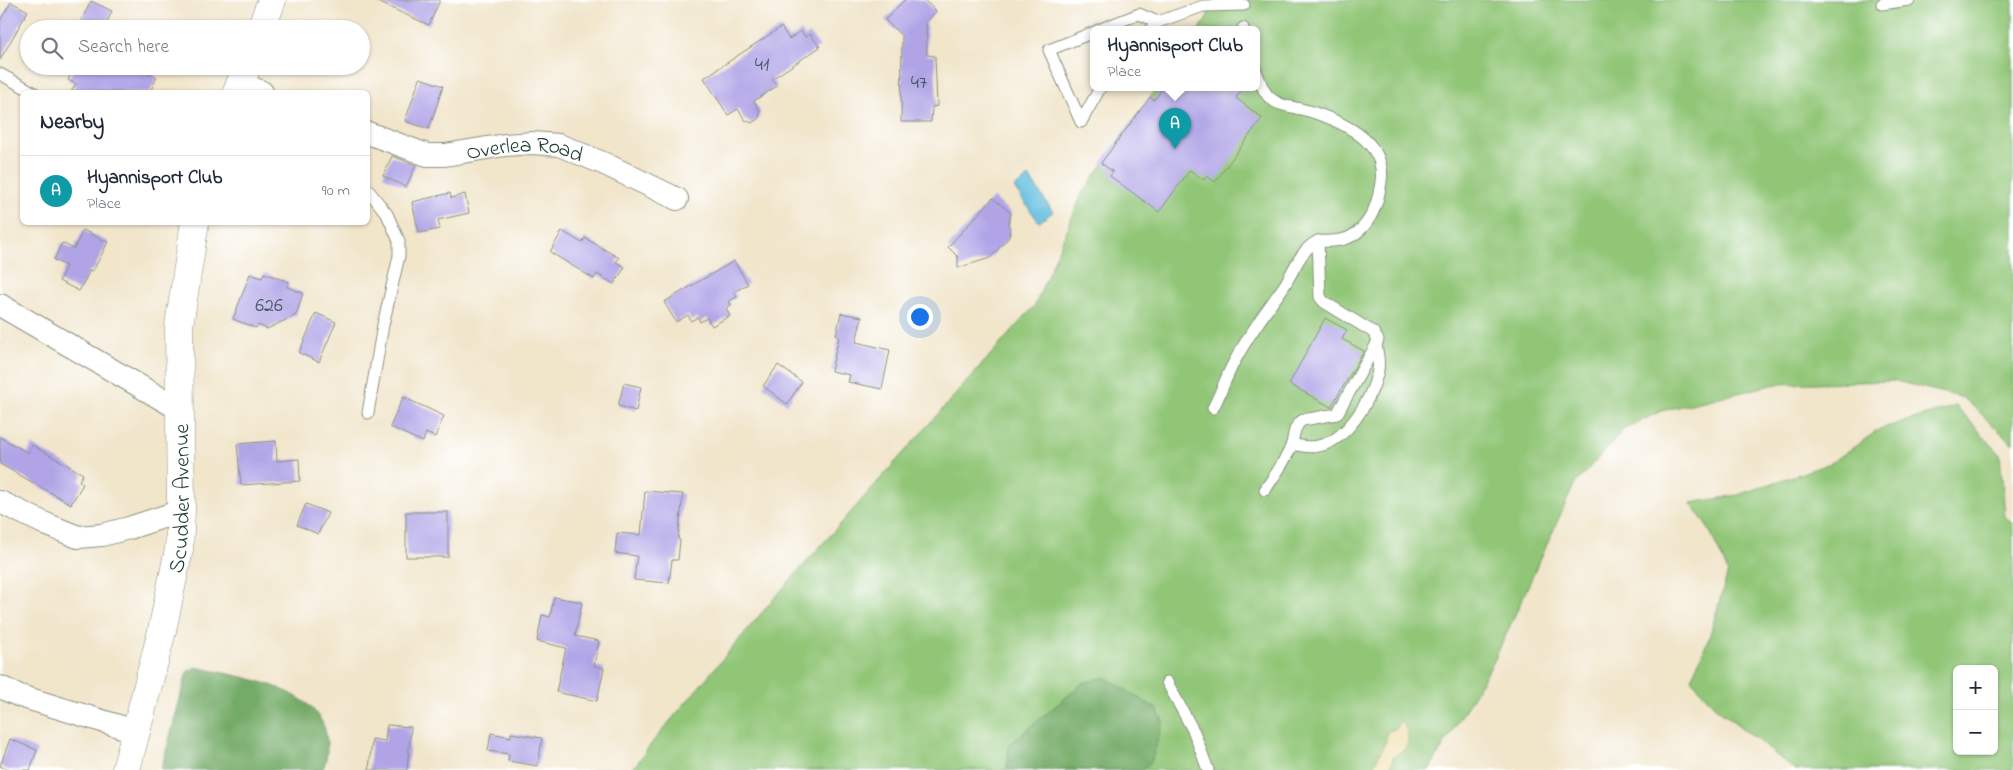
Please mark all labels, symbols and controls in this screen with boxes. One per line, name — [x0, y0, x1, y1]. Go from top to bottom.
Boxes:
search box — [20, 20, 370, 75]
popup — [1090, 26, 1260, 91]
text: Hyannisport Club — [1107, 33, 1243, 60]
icon: search — [38, 34, 66, 62]
text: Search here — [78, 34, 169, 61]
house number: 41 — [755, 51, 769, 80]
text: Place — [1107, 60, 1141, 84]
house number: 47 — [911, 69, 927, 98]
text: Nearby — [40, 108, 104, 138]
pin: A — [1159, 108, 1191, 149]
street label: Overlea Road — [464, 130, 588, 172]
text: Hyannisport Club — [87, 165, 222, 192]
text: A — [51, 179, 61, 203]
text: 90 m — [322, 179, 350, 203]
text: Place — [87, 192, 121, 216]
house number: 626 — [255, 292, 283, 321]
your location — [907, 304, 933, 330]
street label: Scudder Avenue — [161, 423, 200, 576]
map controls — [1953, 665, 1998, 755]
button: + — [1953, 665, 1998, 710]
button: − — [1953, 710, 1998, 755]

